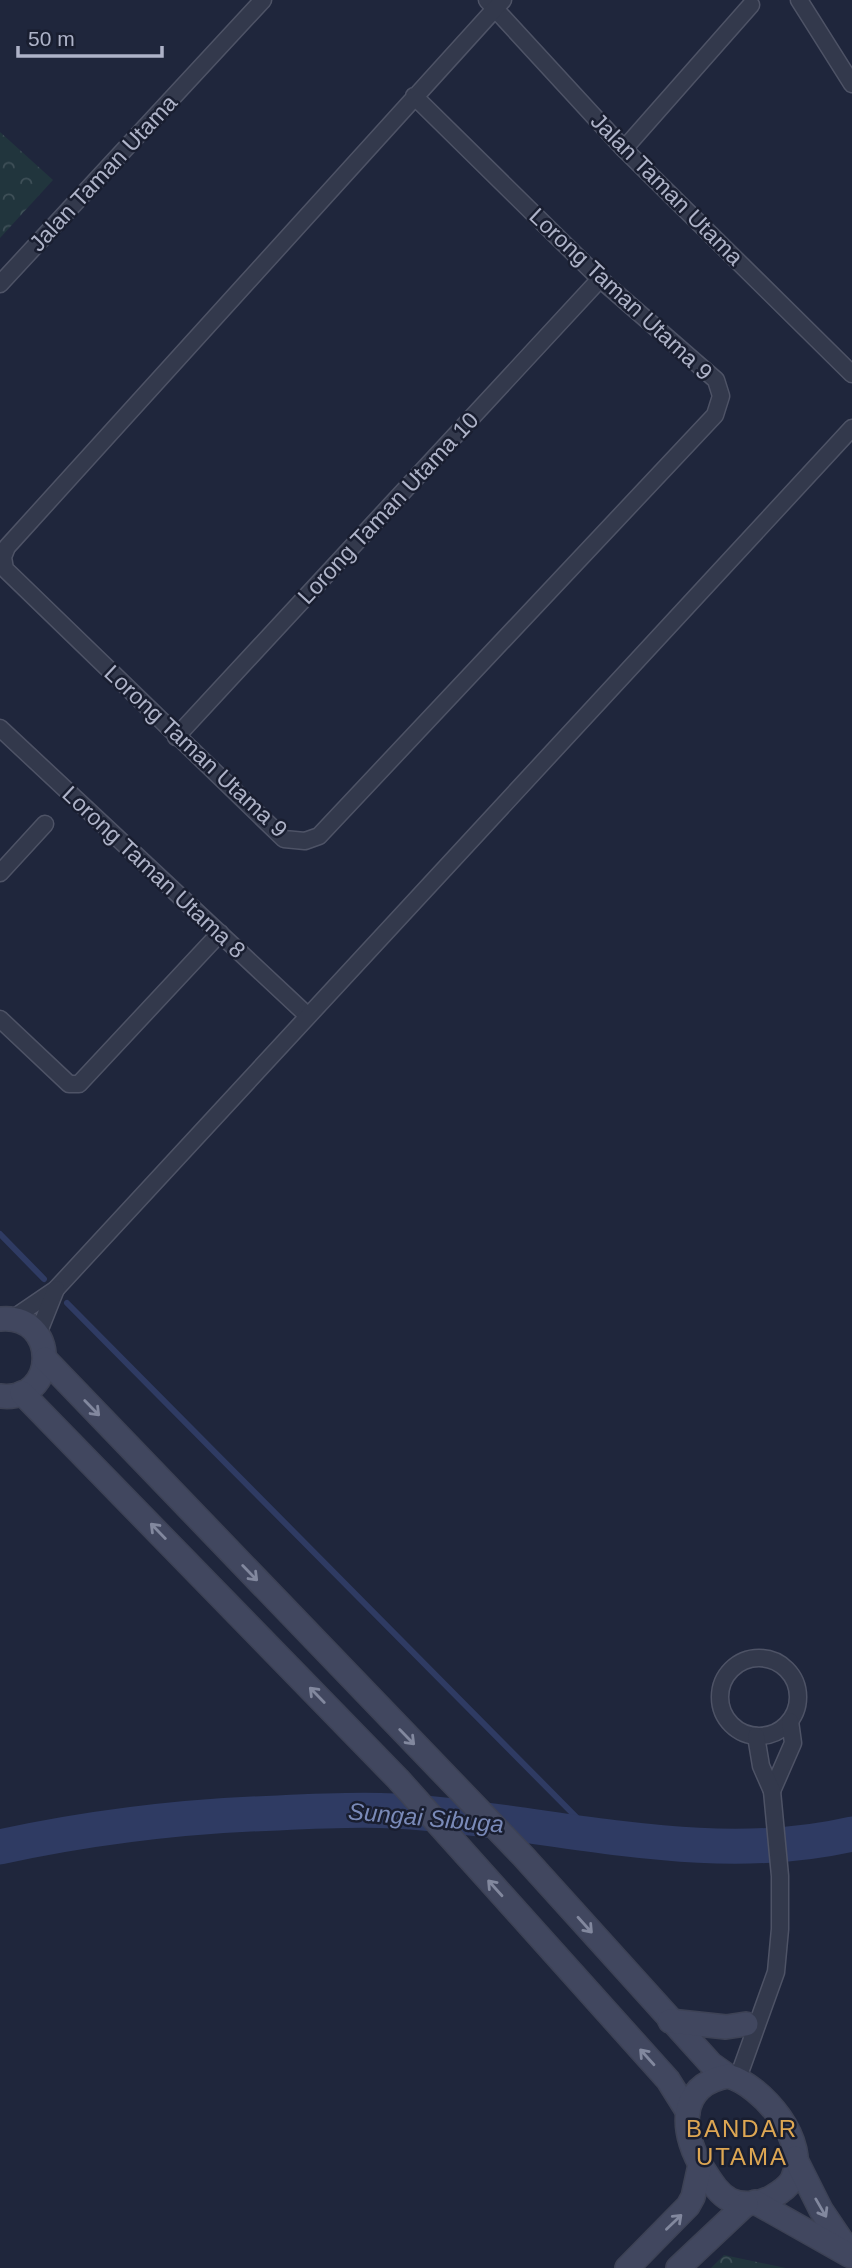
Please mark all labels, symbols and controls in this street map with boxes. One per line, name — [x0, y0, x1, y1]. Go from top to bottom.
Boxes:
scale bar — [18, 14, 161, 58]
text: 50 m — [28, 27, 75, 50]
street label: Jalan Taman Utama — [24, 89, 182, 257]
street label: Jalan Taman Utama — [586, 108, 749, 271]
street label: Lorong Taman Utama 9 — [524, 203, 718, 385]
street label: Lorong Taman Utama 10 — [292, 407, 484, 609]
street label: Lorong Taman Utama 9 — [99, 660, 293, 842]
street label: Lorong Taman Utama 8 — [57, 781, 251, 963]
one-way arrow — [84, 1399, 101, 1416]
one-way arrow — [150, 1523, 167, 1540]
one-way arrow — [241, 1564, 258, 1581]
one-way arrow — [308, 1686, 325, 1703]
one-way arrow — [399, 1728, 416, 1745]
water label: Sungai Sibuga — [347, 1797, 505, 1838]
one-way arrow — [487, 1880, 504, 1897]
one-way arrow — [577, 1916, 593, 1934]
one-way arrow — [639, 2049, 656, 2066]
district label: BANDAR UTAMA — [686, 2115, 798, 2170]
one-way arrow — [815, 2197, 828, 2218]
one-way arrow — [665, 2214, 682, 2231]

